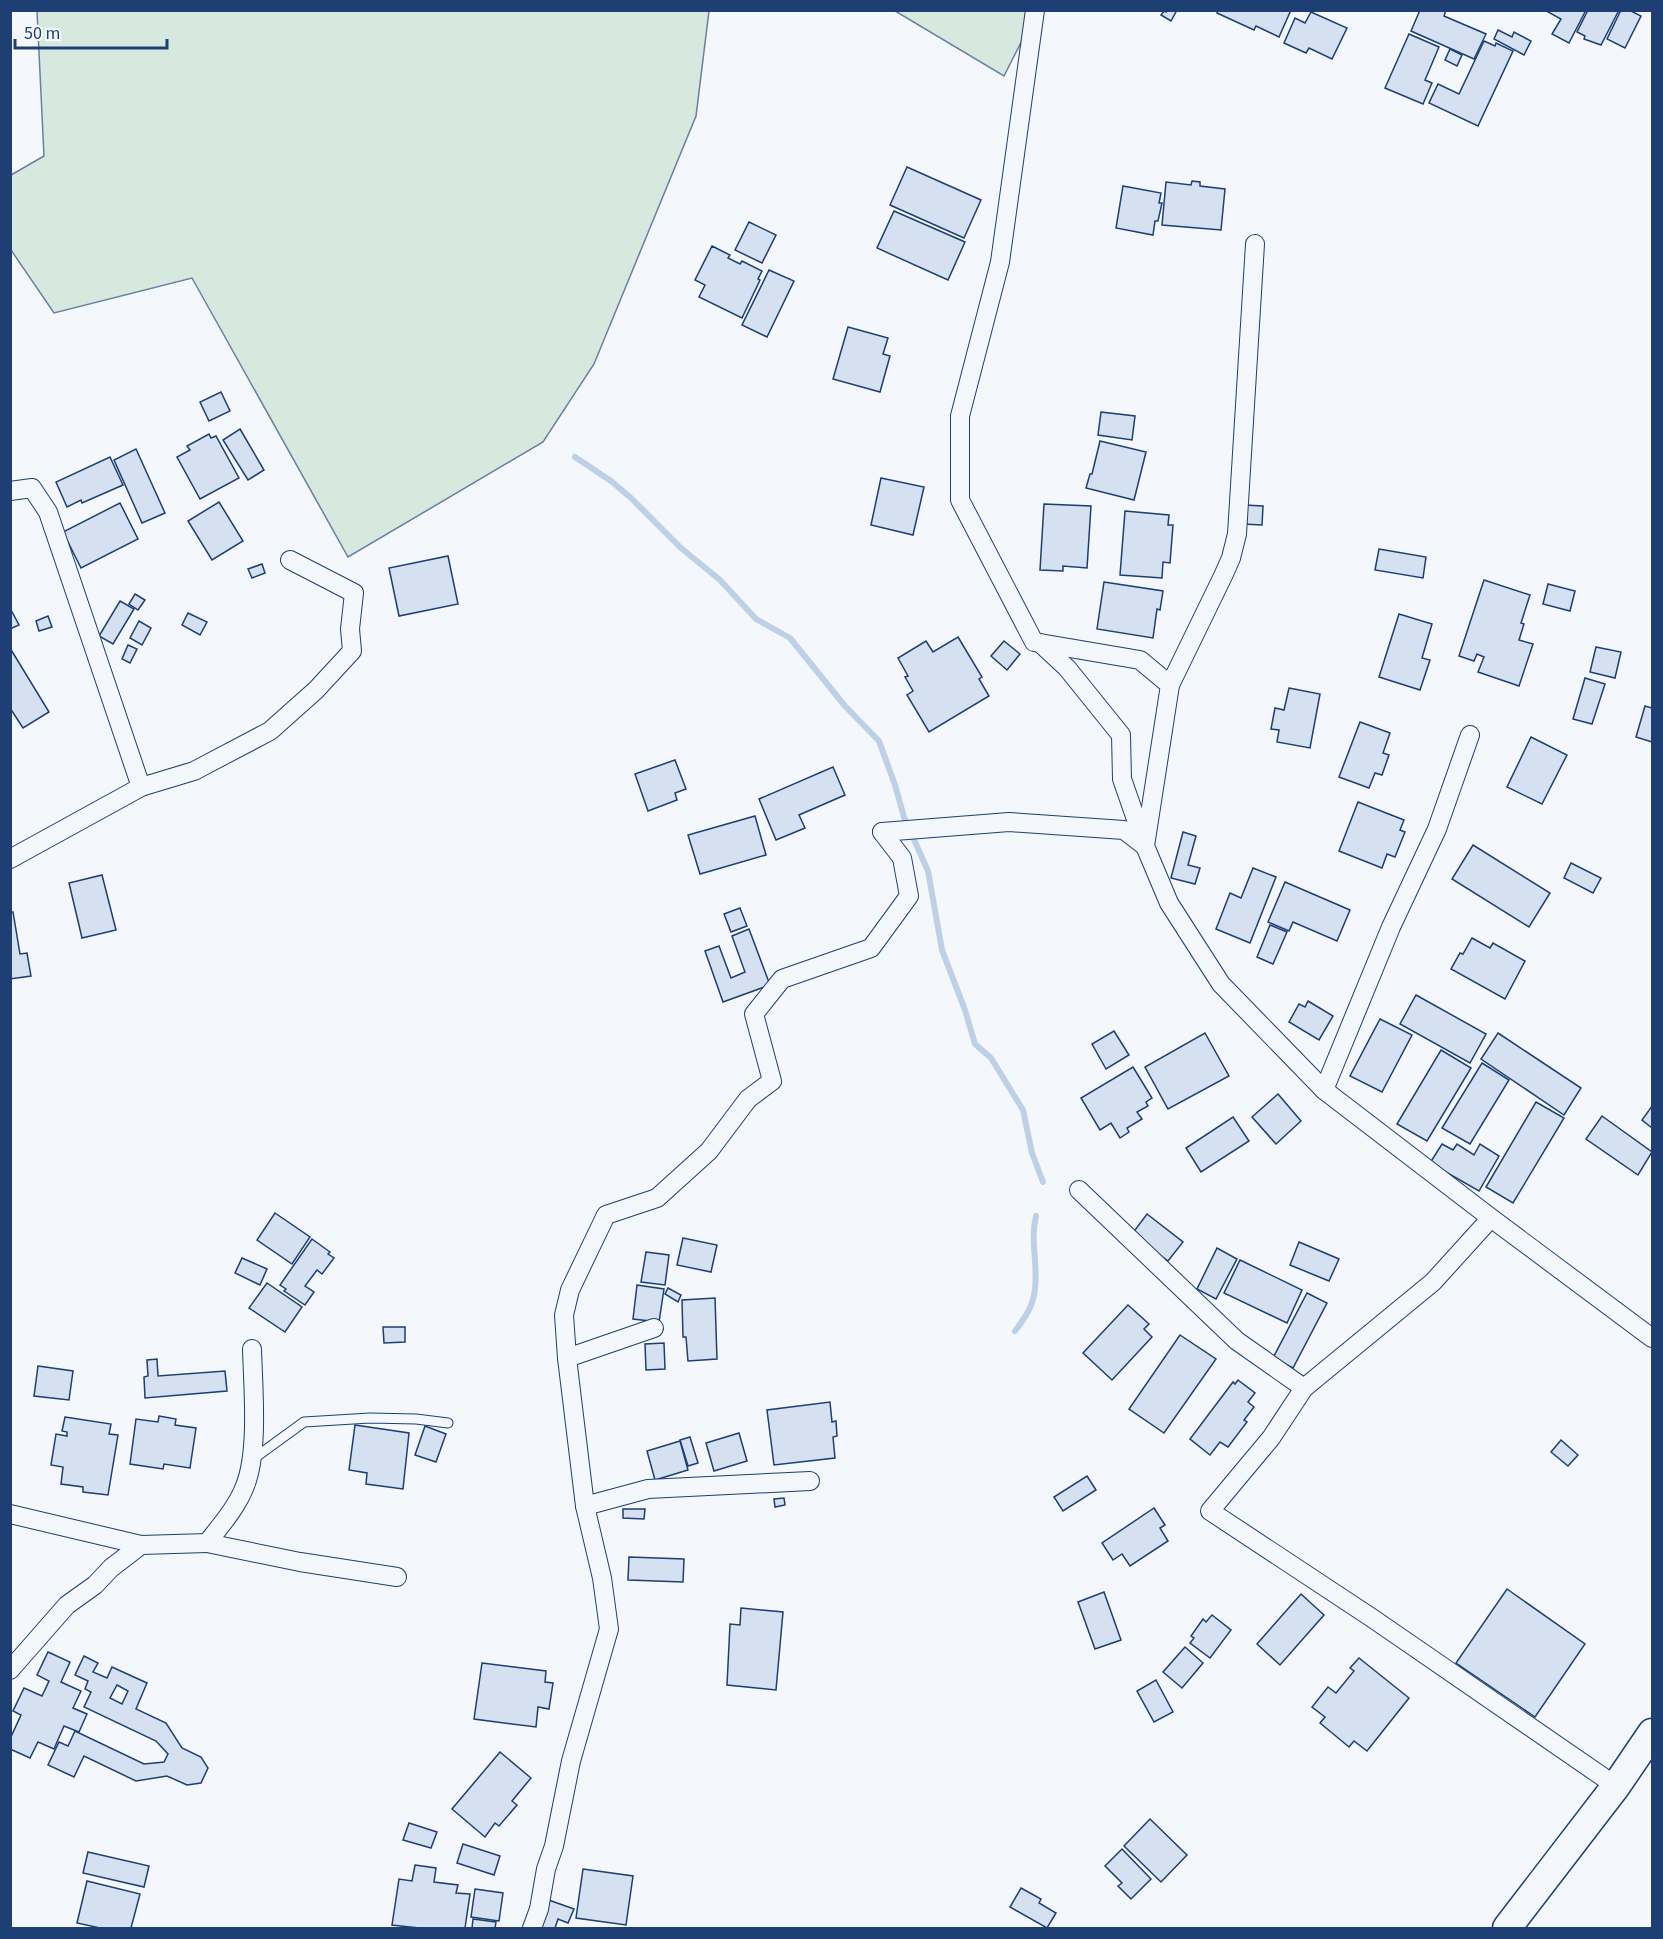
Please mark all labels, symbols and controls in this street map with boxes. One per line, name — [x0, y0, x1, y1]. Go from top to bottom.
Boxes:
scale bar — [15, 12, 166, 50]
text: 50 m — [24, 21, 60, 46]

